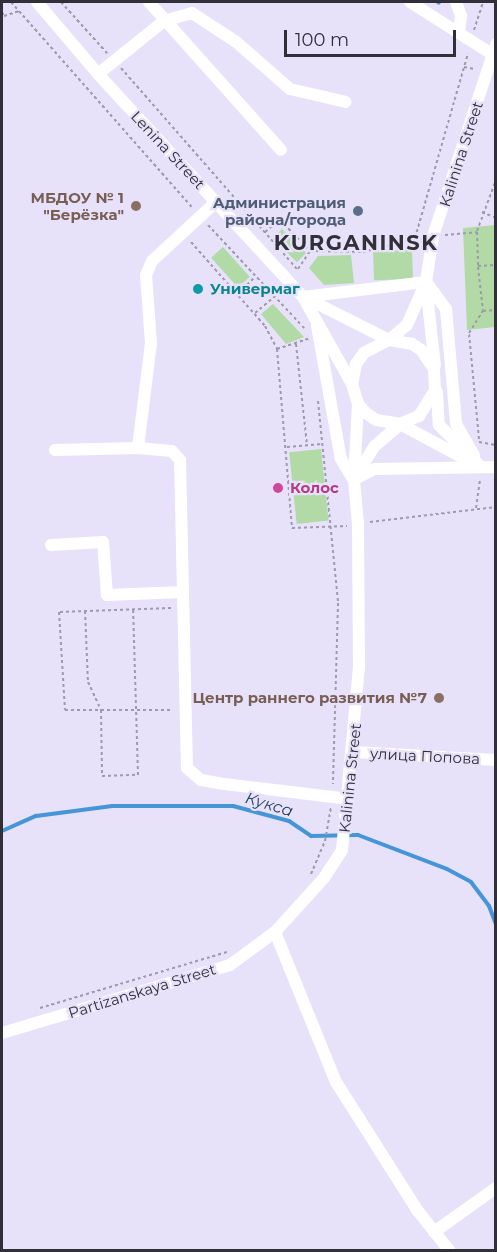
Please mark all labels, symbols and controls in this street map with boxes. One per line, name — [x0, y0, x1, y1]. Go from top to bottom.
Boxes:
scale bar — [287, 18, 460, 56]
text: 100 m — [295, 29, 349, 51]
street label: Kalinina Street — [435, 99, 487, 209]
street label: Lenina Street — [127, 107, 209, 193]
place label: МБДОУ № 1 "Берёзка" — [31, 188, 124, 223]
place label: Администрация района/города — [213, 193, 346, 228]
marker: МБДОУ № 1 "Берёзка" — [129, 199, 143, 213]
marker: Администрация района/города — [351, 204, 365, 218]
district label: KURGANINSK — [274, 230, 438, 256]
place label: Универмаг — [210, 280, 300, 298]
marker: Универмаг — [191, 282, 205, 296]
place label: Колос — [290, 479, 339, 497]
marker: Колос — [271, 481, 285, 495]
place label: Центр раннего развития №7 — [193, 689, 427, 707]
marker: Центр раннего развития №7 — [432, 691, 446, 705]
street label: Kalinina Street — [335, 722, 365, 834]
street label: улица Попова — [370, 744, 480, 768]
water label: Кукса — [243, 789, 295, 821]
street label: Partizanskaya Street — [66, 960, 218, 1022]

